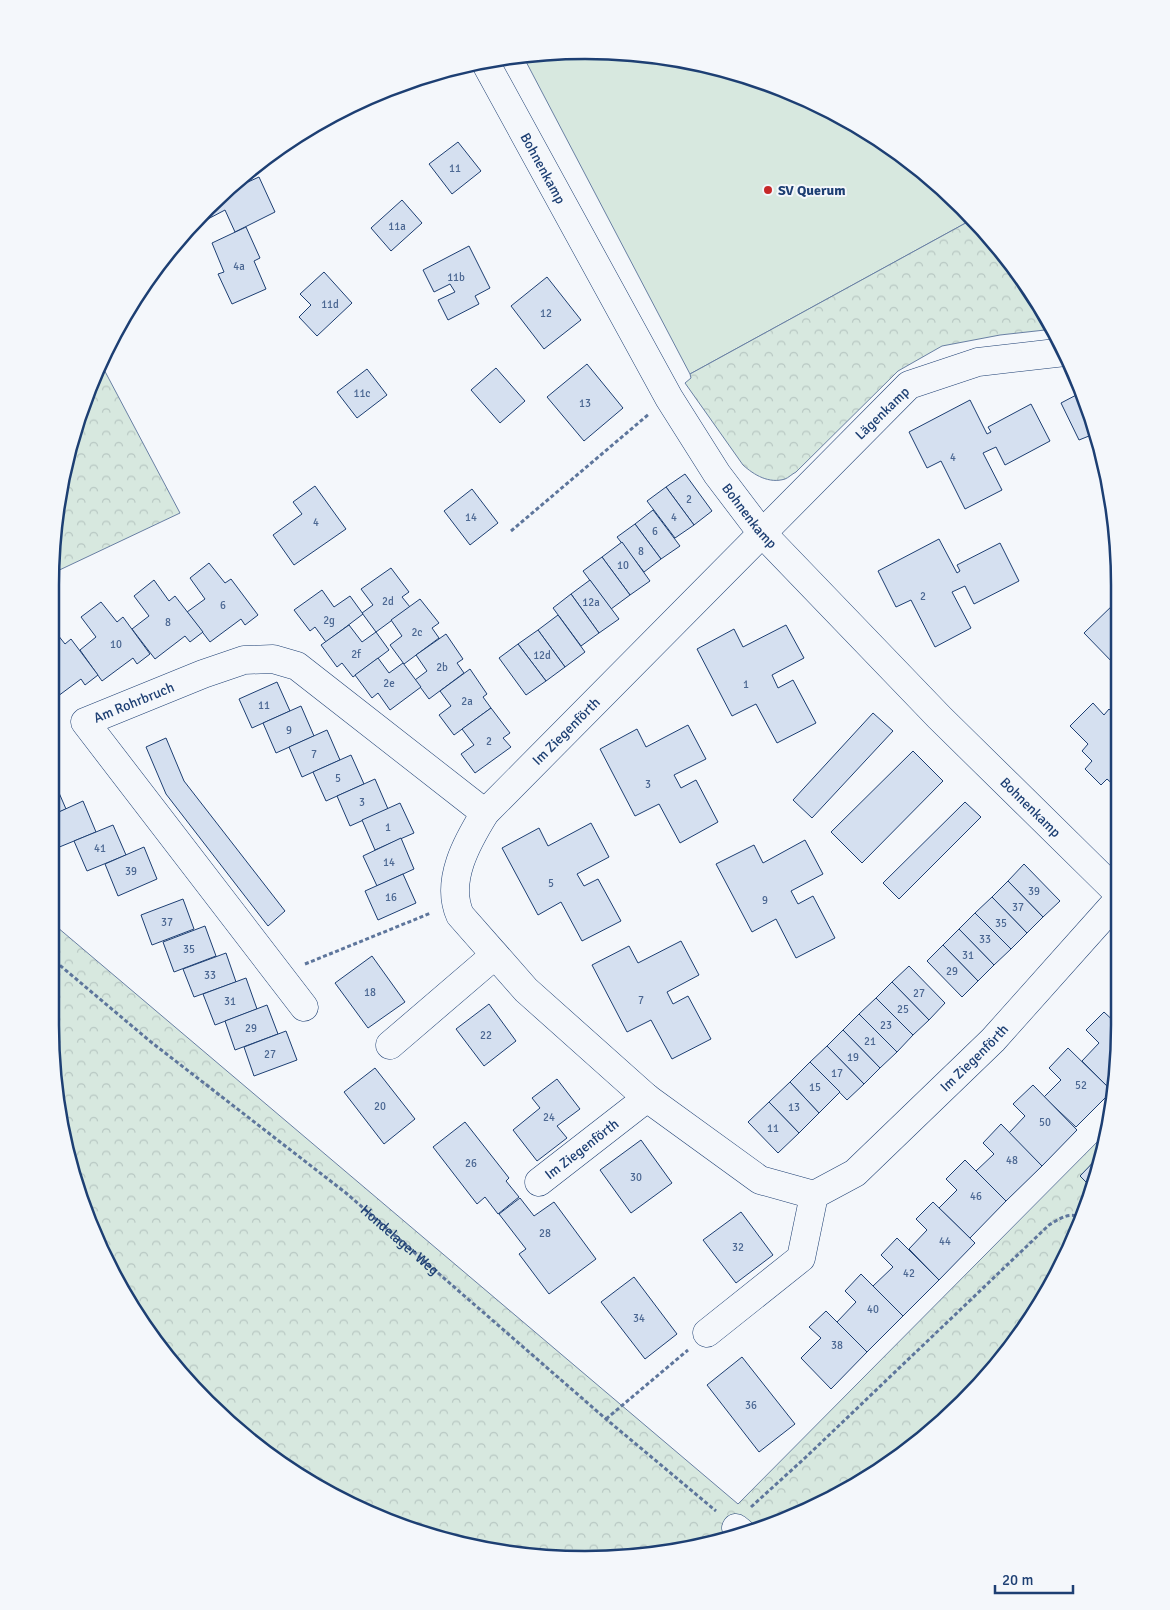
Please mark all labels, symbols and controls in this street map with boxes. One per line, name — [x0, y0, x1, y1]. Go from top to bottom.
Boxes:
street label: Bohnenkamp — [516, 130, 569, 207]
house number: 11 — [449, 162, 461, 175]
place label: SV Querum — [778, 182, 845, 199]
marker: SV Querum — [762, 184, 774, 196]
house number: 11a — [388, 220, 406, 233]
house number: 4a — [233, 260, 245, 273]
house number: 11b — [447, 271, 465, 284]
house number: 11d — [321, 298, 339, 311]
house number: 12 — [540, 307, 552, 320]
street label: Lägenkamp — [852, 383, 913, 443]
house number: 11c — [353, 387, 371, 400]
house number: 13 — [579, 397, 591, 410]
house number: 4 — [950, 451, 956, 464]
street label: Bohnenkamp — [718, 480, 780, 552]
house number: 2 — [686, 493, 692, 506]
house number: 14 — [465, 511, 477, 524]
house number: 4 — [671, 511, 677, 524]
house number: 4 — [313, 516, 319, 529]
house number: 6 — [652, 525, 658, 538]
house number: 8 — [638, 545, 644, 558]
house number: 10 — [617, 559, 629, 572]
house number: 2 — [920, 590, 926, 603]
house number: 2d — [382, 595, 394, 608]
house number: 12a — [582, 596, 600, 609]
house number: 6 — [220, 599, 226, 612]
house number: 2g — [323, 614, 335, 627]
house number: 8 — [165, 616, 171, 629]
house number: 2c — [411, 626, 423, 639]
house number: 10 — [110, 638, 122, 651]
house number: 2f — [351, 648, 362, 661]
house number: 12d — [533, 649, 551, 662]
house number: 2b — [436, 661, 448, 674]
house number: 2e — [383, 677, 395, 690]
house number: 1 — [743, 678, 749, 691]
street label: Am Rohrbruch — [91, 679, 177, 727]
street label: Im Ziegenförth — [529, 694, 604, 769]
house number: 2a — [461, 695, 473, 708]
house number: 11 — [258, 699, 270, 712]
house number: 9 — [286, 724, 292, 737]
house number: 2 — [486, 735, 492, 748]
house number: 7 — [311, 748, 317, 761]
house number: 5 — [335, 772, 341, 785]
street label: Bohnenkamp — [996, 774, 1064, 841]
house number: 3 — [645, 778, 651, 791]
house number: 3 — [359, 796, 365, 809]
house number: 1 — [385, 821, 391, 834]
house number: 41 — [94, 842, 106, 855]
house number: 14 — [383, 856, 395, 869]
house number: 39 — [125, 865, 137, 878]
house number: 5 — [548, 877, 554, 890]
house number: 39 — [1028, 885, 1040, 898]
house number: 16 — [385, 891, 397, 904]
house number: 9 — [762, 894, 768, 907]
house number: 37 — [1012, 901, 1024, 914]
house number: 37 — [161, 916, 173, 929]
house number: 35 — [995, 917, 1007, 930]
house number: 33 — [979, 933, 991, 946]
house number: 35 — [183, 943, 195, 956]
house number: 31 — [962, 949, 974, 962]
house number: 29 — [946, 965, 958, 978]
house number: 33 — [204, 969, 216, 982]
house number: 18 — [364, 986, 376, 999]
house number: 27 — [913, 987, 925, 1000]
house number: 7 — [638, 994, 644, 1007]
house number: 31 — [224, 995, 236, 1008]
house number: 25 — [897, 1003, 909, 1016]
house number: 23 — [880, 1019, 892, 1032]
street label: Im Ziegenförth — [937, 1021, 1012, 1095]
house number: 29 — [245, 1022, 257, 1035]
house number: 22 — [480, 1029, 492, 1042]
house number: 21 — [864, 1035, 876, 1048]
house number: 27 — [264, 1048, 276, 1061]
house number: 19 — [847, 1051, 859, 1064]
house number: 17 — [831, 1067, 843, 1080]
house number: 52 — [1075, 1079, 1087, 1092]
house number: 15 — [809, 1081, 821, 1094]
house number: 20 — [374, 1100, 386, 1113]
house number: 13 — [788, 1101, 800, 1114]
house number: 24 — [543, 1111, 555, 1124]
street label: Im Ziegenförth — [542, 1115, 622, 1183]
house number: 50 — [1039, 1116, 1051, 1129]
house number: 11 — [767, 1122, 779, 1135]
house number: 48 — [1006, 1154, 1018, 1167]
house number: 26 — [465, 1157, 477, 1170]
house number: 30 — [630, 1171, 642, 1184]
house number: 46 — [970, 1190, 982, 1203]
street label: Hondelager Weg — [357, 1201, 442, 1279]
house number: 28 — [539, 1227, 551, 1240]
house number: 44 — [939, 1235, 951, 1248]
house number: 32 — [732, 1241, 744, 1254]
house number: 42 — [903, 1267, 915, 1280]
house number: 40 — [867, 1303, 879, 1316]
house number: 34 — [633, 1312, 645, 1325]
house number: 38 — [831, 1339, 843, 1352]
house number: 36 — [745, 1399, 757, 1412]
scale bar — [995, 1562, 1072, 1594]
text: 20 m — [1002, 1571, 1033, 1589]

